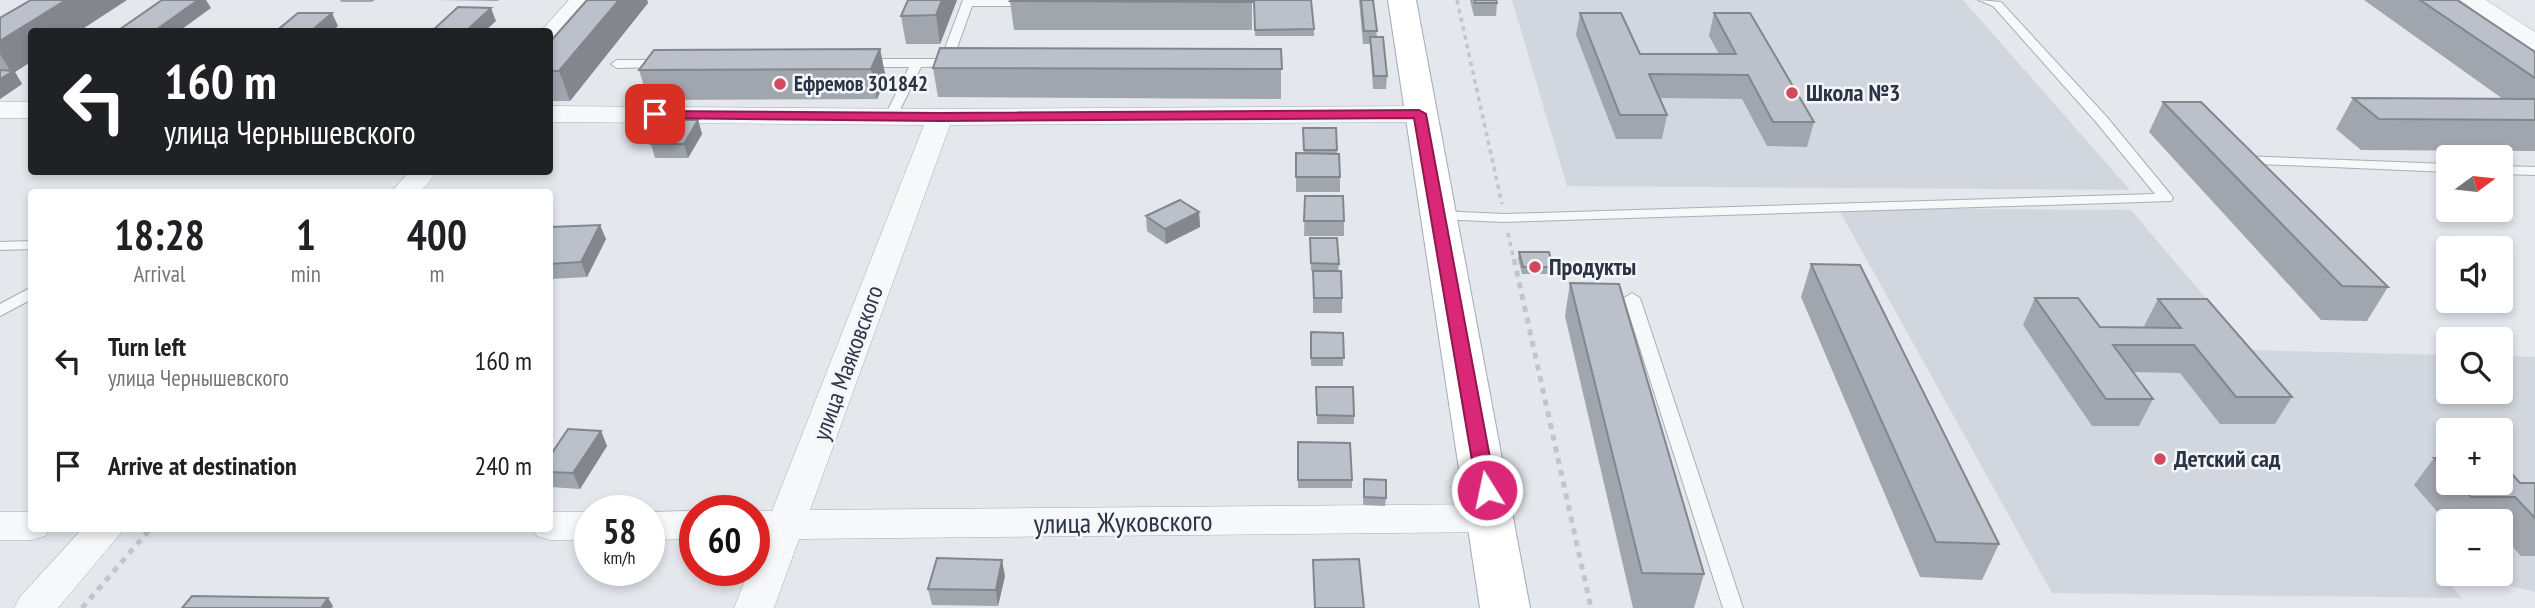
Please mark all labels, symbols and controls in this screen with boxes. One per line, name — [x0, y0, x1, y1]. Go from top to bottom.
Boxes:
text: 160 m — [164, 49, 277, 113]
icon: left — [49, 56, 140, 147]
place label: Ефремов 301842 — [794, 70, 928, 97]
marker: Ефремов 301842 — [772, 76, 788, 92]
place label: Школа №3 — [1806, 77, 1900, 108]
pin — [625, 84, 685, 144]
marker: Школа №3 — [1784, 85, 1800, 101]
icon: arrive — [636, 95, 674, 133]
text: улица Чернышевского — [164, 111, 416, 153]
north arrow — [2436, 145, 2513, 222]
map controls — [2436, 145, 2513, 586]
text: 18:28 — [114, 207, 205, 262]
text: 1 — [296, 207, 316, 262]
text: 400 — [407, 207, 467, 262]
button: sound — [2436, 236, 2513, 313]
place label: Продукты — [1549, 251, 1636, 282]
text: Arrival — [133, 259, 185, 288]
text: min — [291, 259, 321, 288]
text: m — [429, 259, 444, 288]
marker: Продукты — [1527, 259, 1543, 275]
street label: улица Маяковского — [805, 281, 890, 445]
button: search — [2436, 327, 2513, 404]
text: Turn left — [108, 330, 186, 363]
icon: left — [49, 342, 87, 380]
text: 160 m — [474, 344, 532, 377]
text: улица Чернышевского — [108, 363, 289, 392]
button: + — [2436, 418, 2513, 495]
place label: Детский сад — [2174, 443, 2281, 474]
icon: arrive — [49, 447, 87, 485]
text: Arrive at destination — [108, 449, 297, 482]
text: 240 m — [474, 449, 532, 482]
marker: Детский сад — [2152, 451, 2168, 467]
position arrow — [1450, 453, 1524, 527]
speed limit sign: 60 — [679, 495, 770, 586]
street label: улица Жуковского — [1033, 501, 1213, 542]
text: 58 — [603, 508, 636, 554]
button: − — [2436, 509, 2513, 586]
text: km/h — [604, 546, 635, 569]

